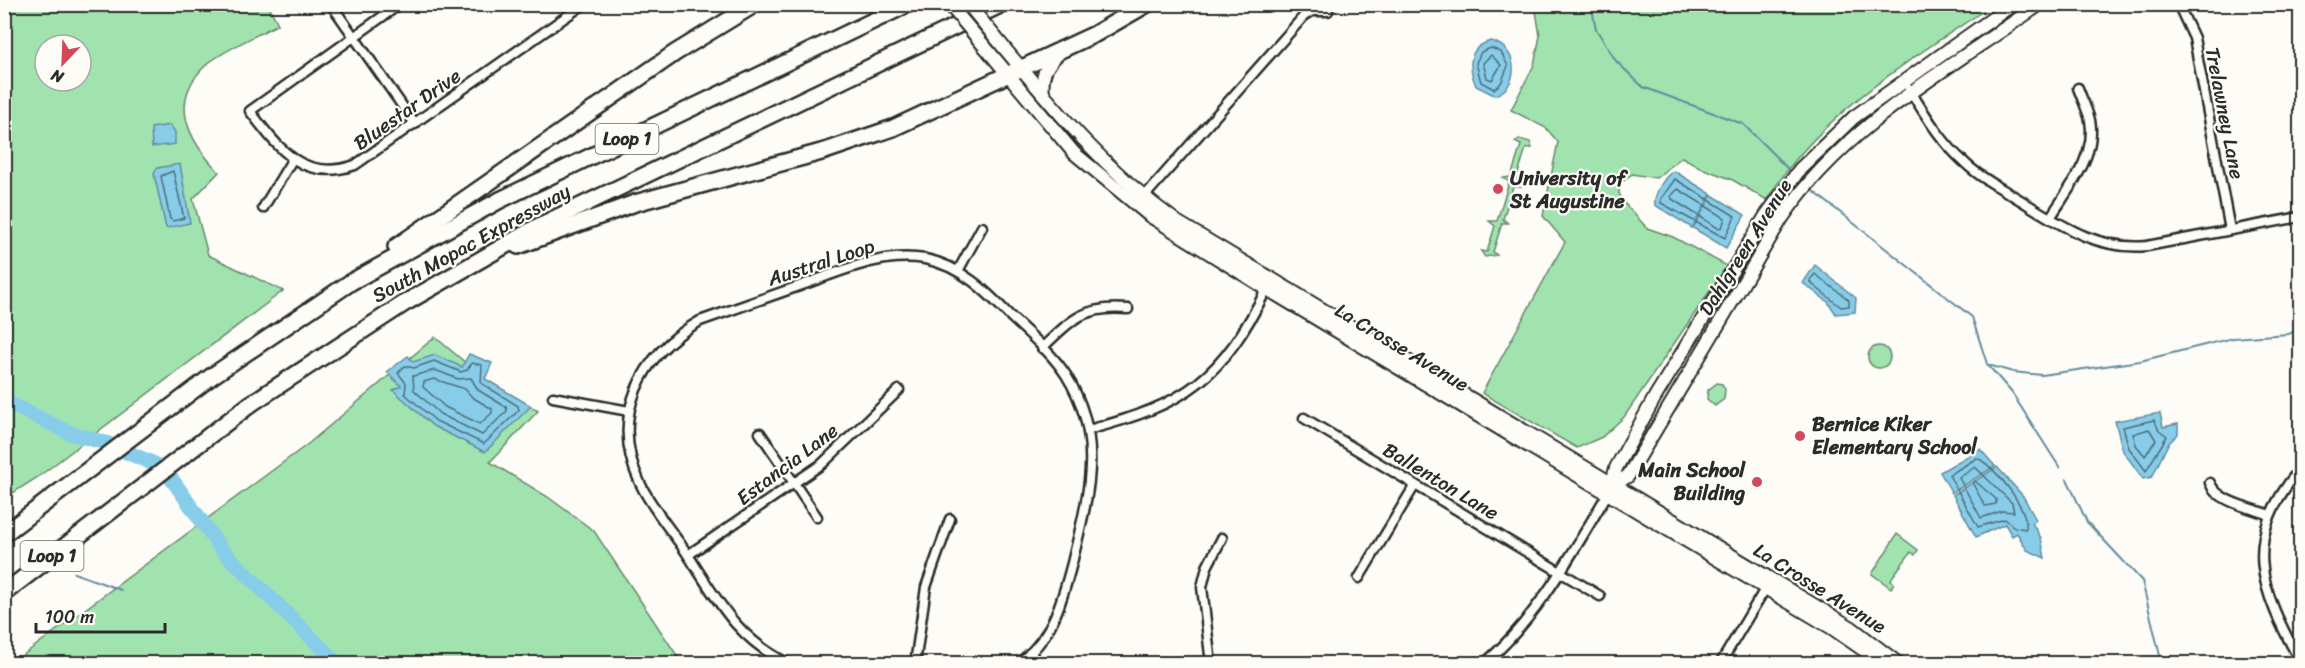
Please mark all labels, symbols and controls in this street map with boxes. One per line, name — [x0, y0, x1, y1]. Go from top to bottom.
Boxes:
north arrow — [33, 33, 93, 93]
street label: Trelawney Lane — [2195, 44, 2254, 182]
street label: Bluestar Drive — [346, 59, 469, 160]
text: N — [46, 60, 69, 92]
road number: Loop 1 — [596, 124, 658, 154]
place label: University of St Augustine — [1509, 161, 1628, 219]
street label: Dahlgreen Avenue — [1689, 171, 1802, 323]
street label: South Mopac Expressway — [365, 174, 578, 313]
marker: University of St Augustine — [1491, 182, 1505, 196]
street label: Austral Loop — [762, 229, 880, 297]
street label: La Crosse Avenue — [1328, 293, 1476, 402]
place label: Bernice Kiker Elementary School — [1812, 407, 1978, 465]
street label: Estancia Lane — [728, 414, 846, 515]
marker: Bernice Kiker Elementary School — [1793, 429, 1807, 443]
street label: Ballenton Lane — [1376, 433, 1506, 530]
place label: Main School Building — [1637, 453, 1746, 511]
marker: Main School Building — [1750, 475, 1764, 489]
street label: La Crosse Avenue — [1746, 533, 1894, 644]
road number: Loop 1 — [20, 541, 84, 571]
scale bar — [36, 596, 165, 634]
text: 100 m — [45, 601, 94, 633]

